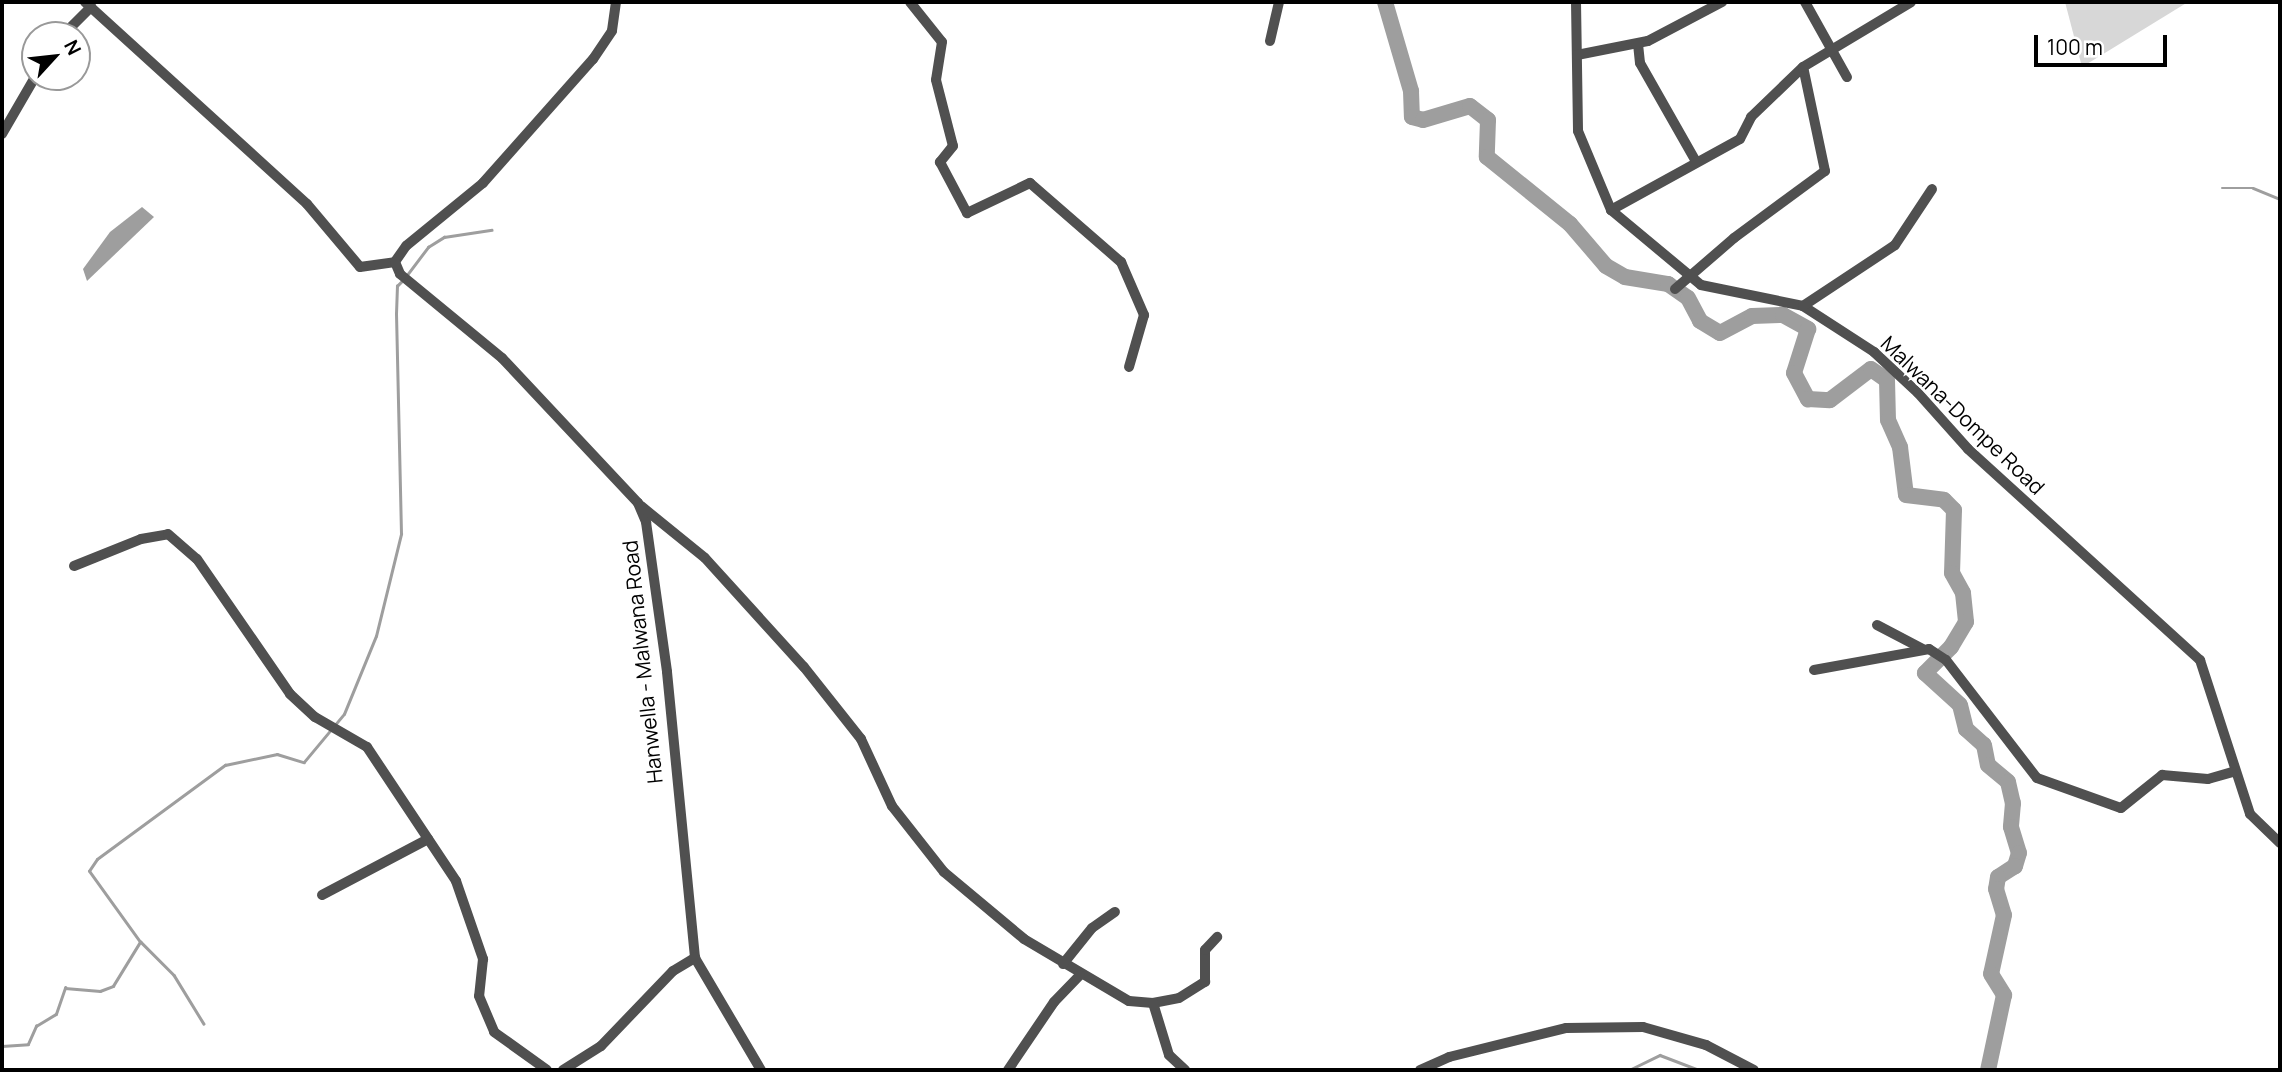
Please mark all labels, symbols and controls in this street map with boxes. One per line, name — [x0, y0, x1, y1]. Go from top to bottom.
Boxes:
north arrow — [21, 21, 91, 91]
scale bar — [2037, 21, 2170, 65]
text: 100 m — [2047, 33, 2103, 61]
text: N — [58, 35, 88, 59]
street label: Malwana-Dompe Road — [1876, 330, 2050, 500]
street label: Hanwella - Malwana Road — [617, 539, 667, 785]

